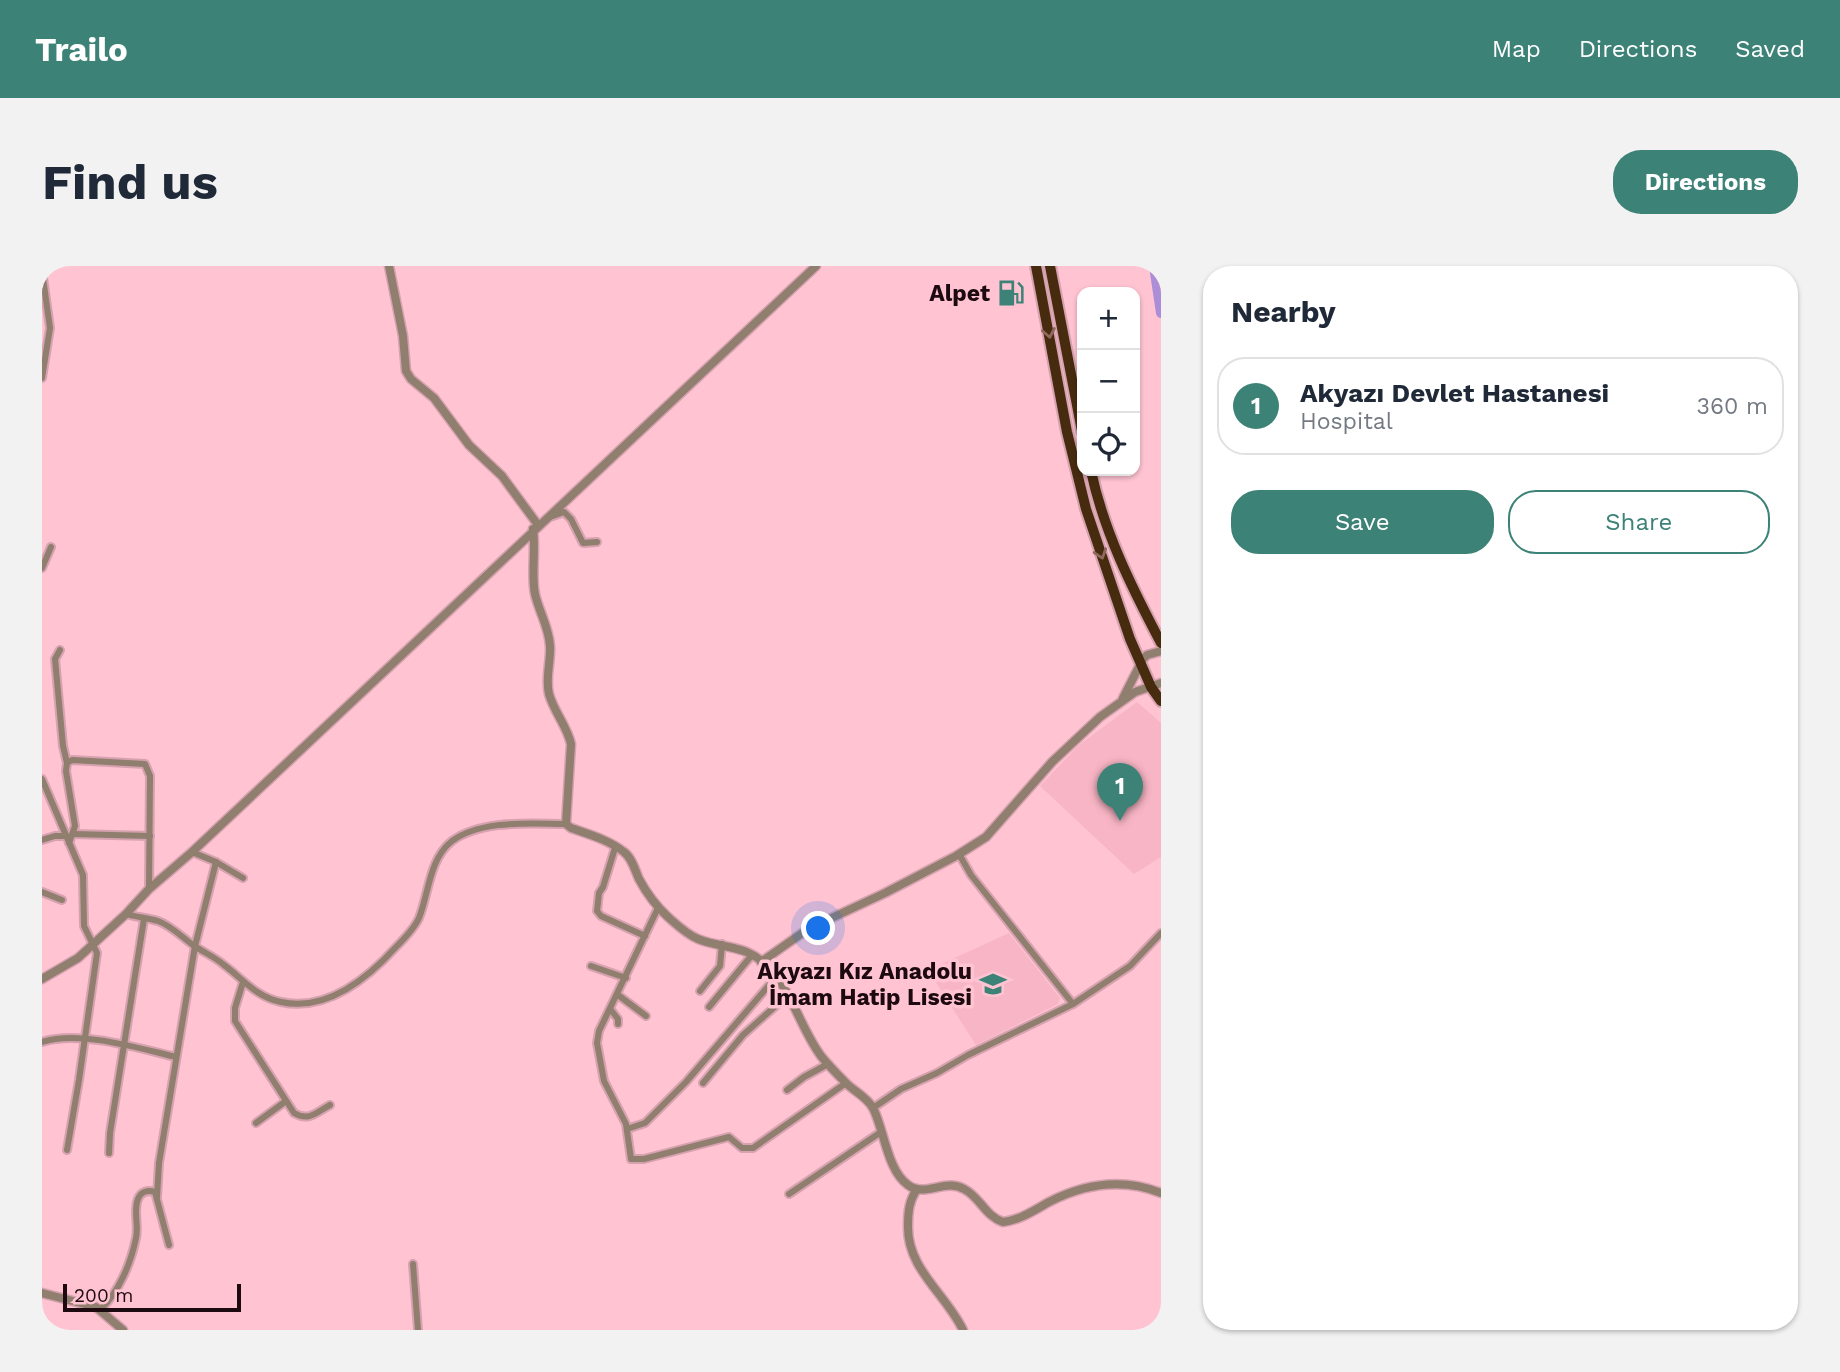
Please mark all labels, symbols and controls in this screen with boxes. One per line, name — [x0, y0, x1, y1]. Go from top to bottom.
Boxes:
text: Trailo — [35, 30, 128, 69]
text: Map — [1492, 35, 1541, 63]
text: Directions — [1579, 35, 1697, 63]
text: Saved — [1735, 35, 1805, 63]
button: Directions — [1613, 150, 1798, 214]
text: Find us — [42, 153, 218, 211]
fuel station icon: Alpet — [996, 278, 1026, 308]
place label: Alpet — [929, 280, 990, 307]
map controls — [1077, 287, 1140, 476]
button: + — [1077, 287, 1140, 350]
text: Nearby — [1231, 294, 1336, 329]
one-way arrow — [1040, 327, 1055, 339]
button: − — [1077, 350, 1140, 413]
text: Akyazı Devlet Hastanesi — [1300, 378, 1609, 408]
text: 1 — [1251, 393, 1261, 420]
text: 360 m — [1697, 393, 1768, 420]
text: Hospital — [1300, 408, 1393, 435]
button: locate — [1077, 413, 1140, 476]
button: Save — [1231, 490, 1494, 554]
button: Share — [1508, 490, 1770, 554]
one-way arrow — [1093, 547, 1107, 560]
pin: 1 — [1097, 763, 1143, 821]
your location — [801, 911, 835, 945]
place label: Akyazı Kız Anadolu İmam Hatip Lisesi — [757, 958, 972, 1011]
school or university icon: Akyazı Kız Anadolu İmam Hatip Lisesi — [978, 969, 1008, 999]
scale bar — [63, 1281, 242, 1313]
text: 200 m — [74, 1284, 133, 1307]

